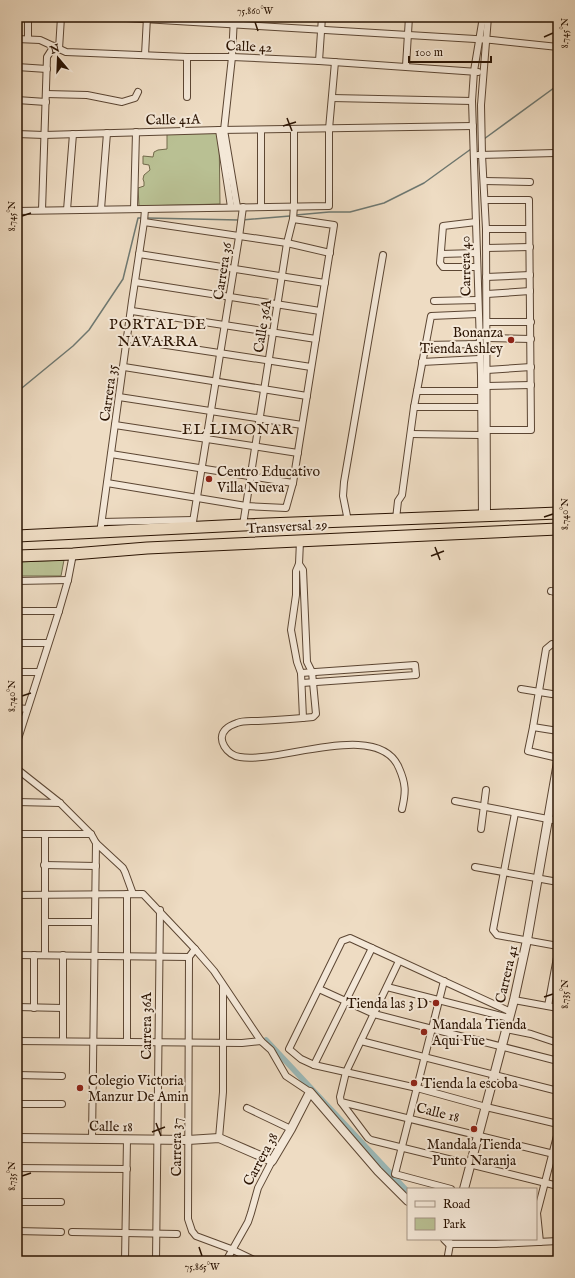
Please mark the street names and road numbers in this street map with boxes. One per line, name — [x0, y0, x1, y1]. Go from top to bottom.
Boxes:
street label: Calle 42 — [225, 37, 273, 57]
street label: Calle 41A — [146, 111, 201, 129]
street label: Carrera 40 — [456, 235, 476, 297]
street label: Carrera 36 — [210, 240, 237, 301]
street label: Calle 36A — [250, 298, 276, 354]
street label: Carrera 35 — [96, 364, 122, 423]
street label: Transversal 29 — [246, 516, 328, 538]
street label: Carrera 41 — [492, 943, 522, 1005]
street label: Carrera 36A — [138, 992, 156, 1060]
street label: Calle 18 — [414, 1099, 461, 1127]
street label: Calle 18 — [89, 1118, 133, 1136]
street label: Carrera 37 — [168, 1118, 186, 1176]
street label: Carrera 38 — [239, 1130, 282, 1189]

